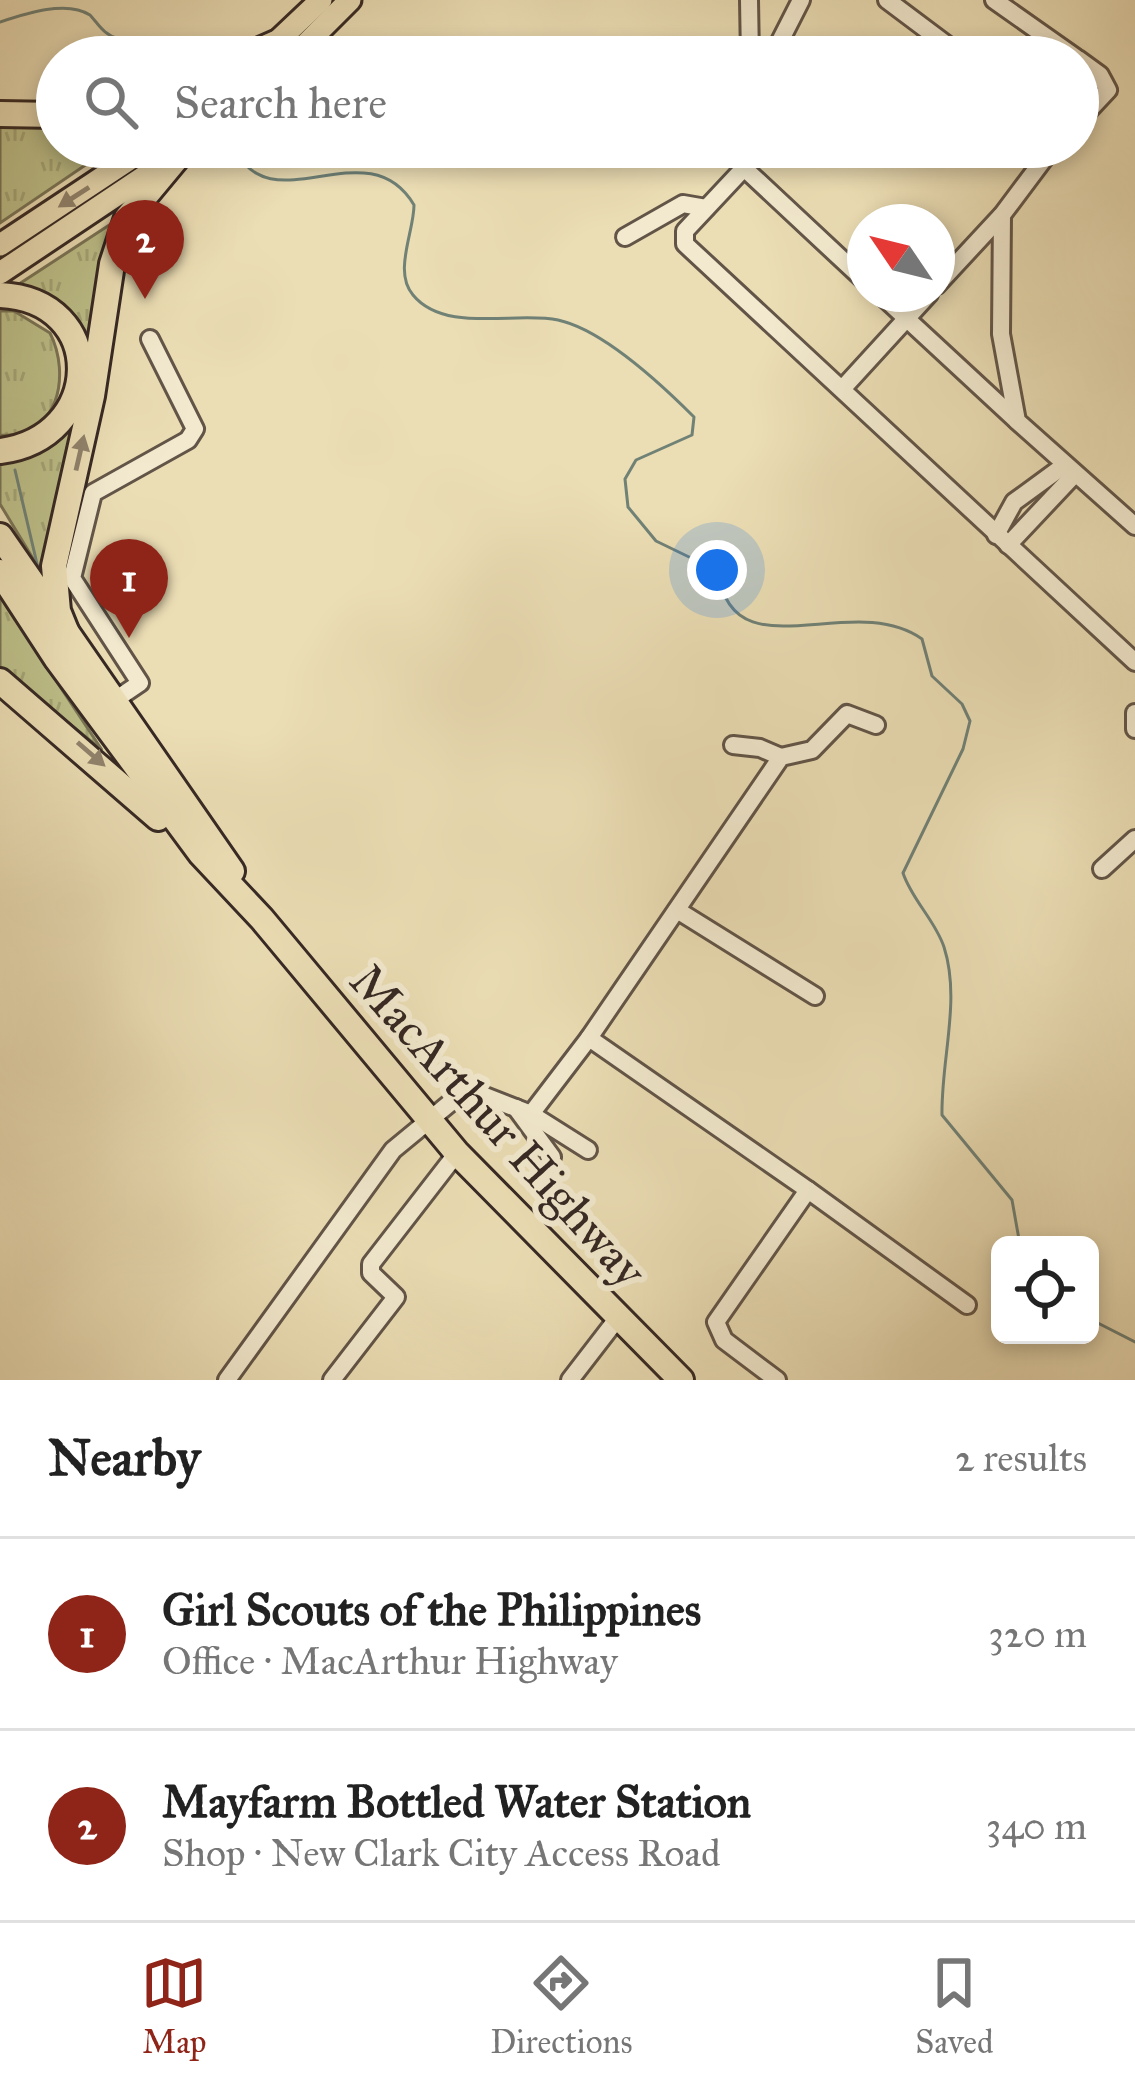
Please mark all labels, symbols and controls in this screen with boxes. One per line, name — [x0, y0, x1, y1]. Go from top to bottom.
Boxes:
search box — [36, 36, 1099, 168]
icon: search — [78, 69, 144, 135]
text: Search here — [174, 75, 387, 130]
one-way arrow — [58, 185, 91, 207]
pin: 2 — [106, 200, 184, 299]
north arrow — [847, 204, 955, 312]
one-way arrow — [71, 433, 90, 471]
pin: 1 — [90, 539, 168, 638]
your location — [687, 540, 747, 600]
one-way arrow — [76, 741, 106, 767]
street label: MacArthur Highway — [338, 951, 660, 1300]
map controls — [991, 1236, 1099, 1344]
button: locate — [991, 1236, 1099, 1344]
text: Nearby — [48, 1427, 200, 1489]
text: 2 results — [955, 1434, 1087, 1482]
text: Girl Scouts of the Philippines — [162, 1582, 701, 1637]
text: 1 — [79, 1610, 95, 1658]
text: 320 m — [988, 1610, 1087, 1658]
text: Office · MacArthur Highway — [162, 1637, 618, 1685]
text: Mayfarm Bottled Water Station — [162, 1774, 751, 1829]
text: 2 — [77, 1802, 97, 1850]
text: 340 m — [986, 1802, 1087, 1850]
text: Shop · New Clark City Access Road — [162, 1829, 721, 1877]
tab: Map — [141, 1950, 207, 2062]
tab: Directions — [490, 1950, 632, 2062]
tab: Saved — [915, 1950, 994, 2062]

